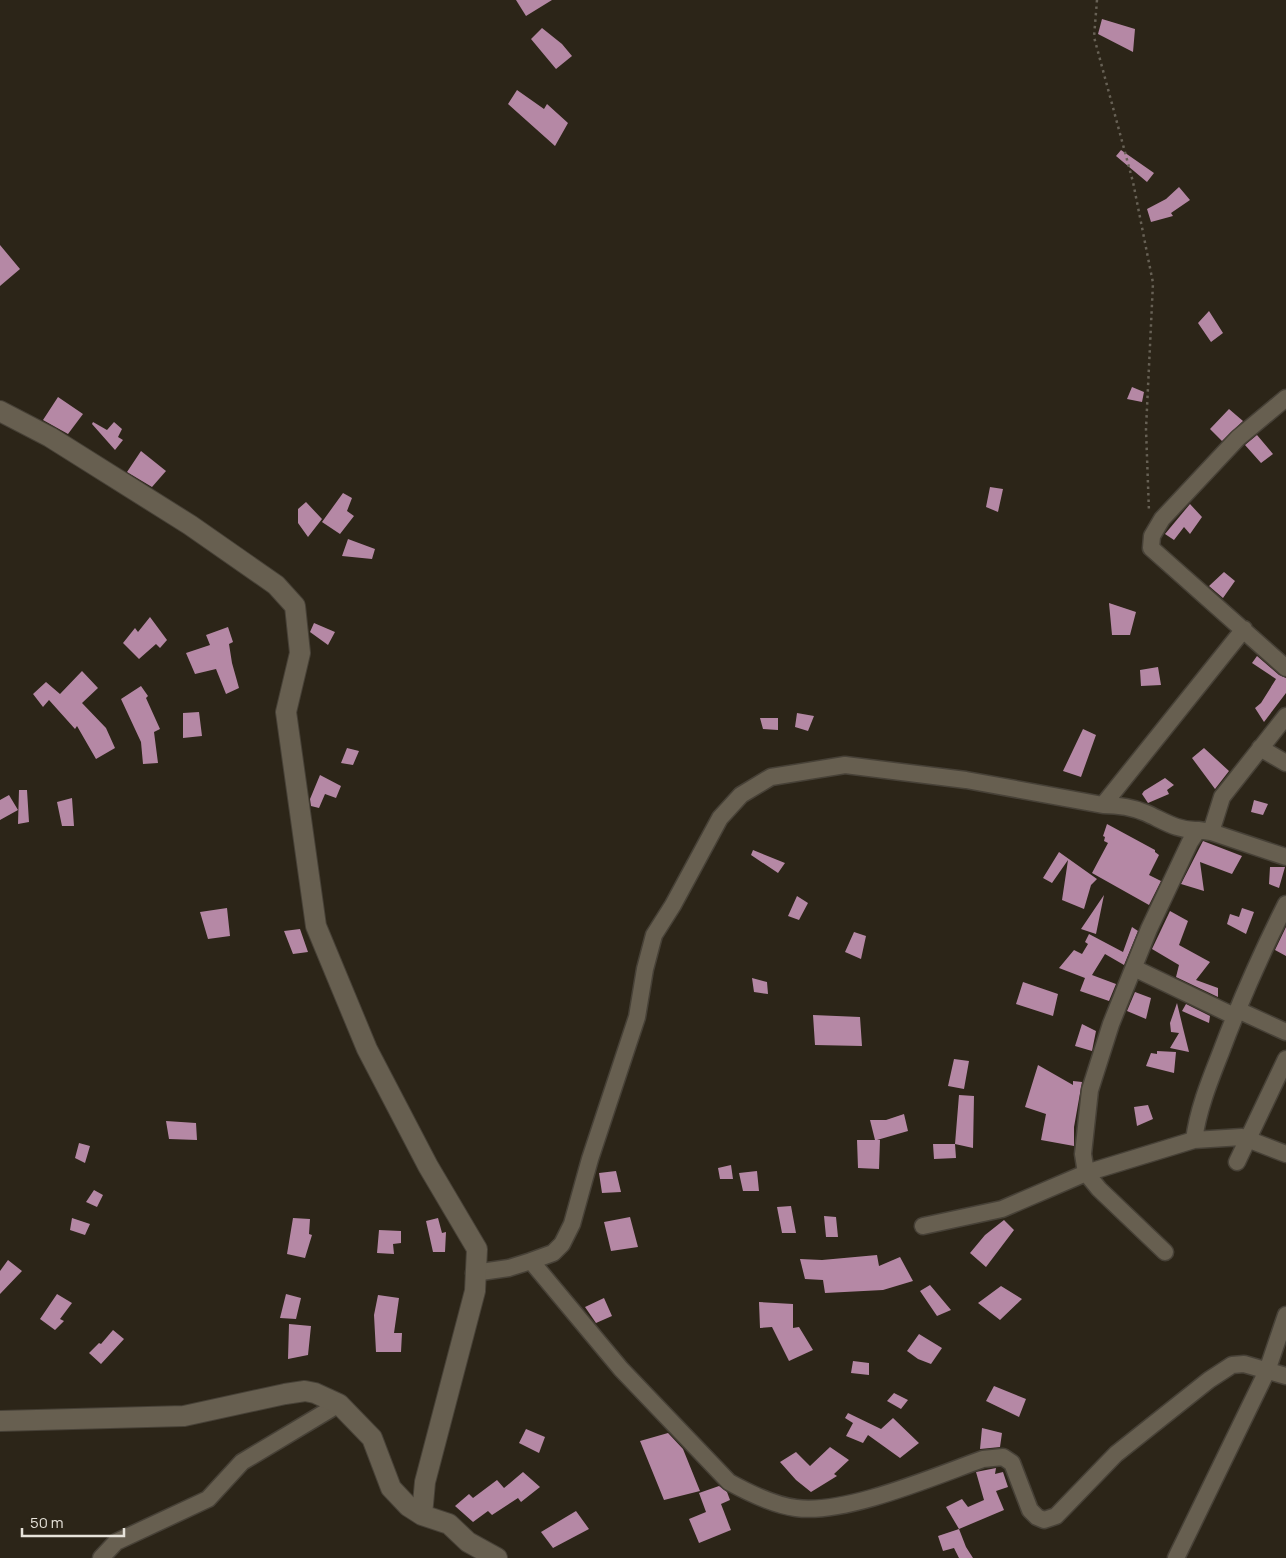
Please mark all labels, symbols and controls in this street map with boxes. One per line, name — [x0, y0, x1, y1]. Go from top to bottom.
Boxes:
scale bar — [22, 1506, 125, 1538]
text: 50 m — [30, 1512, 64, 1533]

